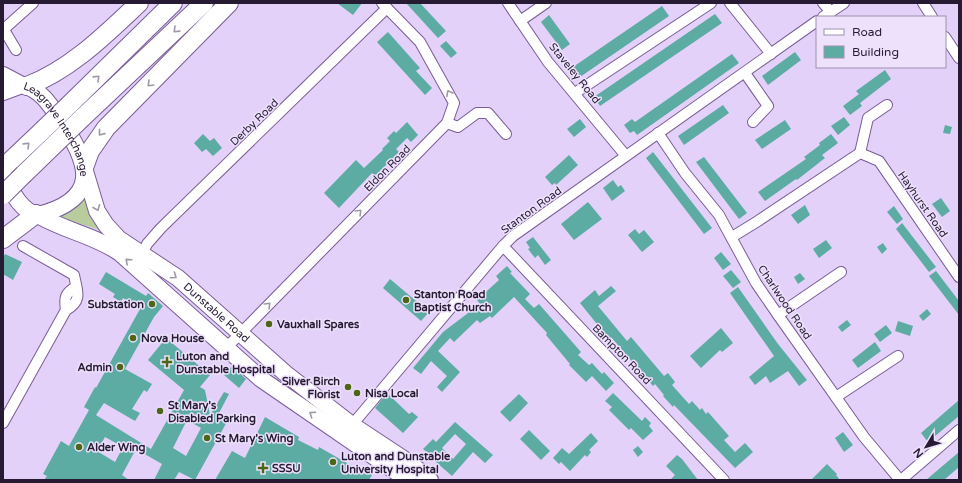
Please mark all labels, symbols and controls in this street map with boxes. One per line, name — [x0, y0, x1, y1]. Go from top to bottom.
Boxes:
legend — [816, 16, 946, 68]
one-way arrow — [173, 25, 181, 33]
text: Road — [852, 25, 882, 39]
street label: Staveley Road — [546, 40, 603, 106]
text: Building — [852, 45, 899, 59]
one-way arrow — [92, 75, 100, 83]
one-way arrow — [147, 79, 155, 86]
street label: Leagrave Interchange — [22, 80, 90, 177]
one-way arrow — [446, 90, 453, 97]
street label: Derby Road — [228, 96, 281, 148]
one-way arrow — [99, 129, 106, 136]
street label: Eldon Road — [361, 142, 413, 194]
one-way arrow — [22, 143, 30, 150]
street label: Hayhurst Road — [895, 169, 950, 240]
street label: Stanton Road — [499, 184, 564, 237]
one-way arrow — [92, 204, 100, 212]
one-way arrow — [354, 210, 362, 217]
one-way arrow — [125, 258, 133, 265]
street label: Charlwood Road — [755, 263, 814, 342]
one-way arrow — [170, 271, 177, 278]
street label: Dunstable Road — [181, 280, 252, 345]
place label: Stanton Road Baptist Church — [414, 288, 492, 315]
marker: Stanton Road Baptist Church — [401, 295, 411, 305]
place label: Substation — [88, 298, 144, 311]
marker: Substation — [147, 299, 157, 309]
one-way arrow — [263, 302, 271, 310]
place label: Vauxhall Spares — [277, 318, 360, 332]
marker: Vauxhall Spares — [264, 319, 274, 329]
street label: Bampton Road — [590, 321, 654, 387]
place label: Nova House — [141, 332, 205, 345]
marker: Nova House — [128, 333, 138, 343]
place label: Luton and Dunstable Hospital — [176, 350, 275, 377]
marker: Luton and Dunstable Hospital — [161, 356, 173, 368]
place label: Admin — [77, 361, 112, 374]
marker: Admin — [115, 362, 125, 372]
place label: Silver Birch Florist — [282, 375, 341, 401]
marker: Silver Birch Florist — [343, 382, 353, 392]
place label: Nisa Local — [365, 387, 419, 400]
marker: Nisa Local — [352, 388, 362, 398]
place label: St Mary's Disabled Parking — [168, 399, 256, 426]
marker: St Mary's Disabled Parking — [155, 406, 165, 416]
one-way arrow — [309, 411, 316, 419]
north arrow — [906, 427, 946, 467]
place label: St Mary's Wing — [215, 432, 294, 446]
marker: St Mary's Wing — [202, 433, 212, 443]
place label: Alder Wing — [87, 441, 146, 455]
marker: Alder Wing — [74, 442, 84, 452]
text: N — [911, 445, 926, 460]
place label: Luton and Dunstable University Hospital — [341, 450, 451, 477]
marker: Luton and Dunstable University Hospital — [328, 457, 338, 467]
marker: SSSU — [257, 462, 269, 474]
place label: SSSU — [272, 462, 301, 475]

